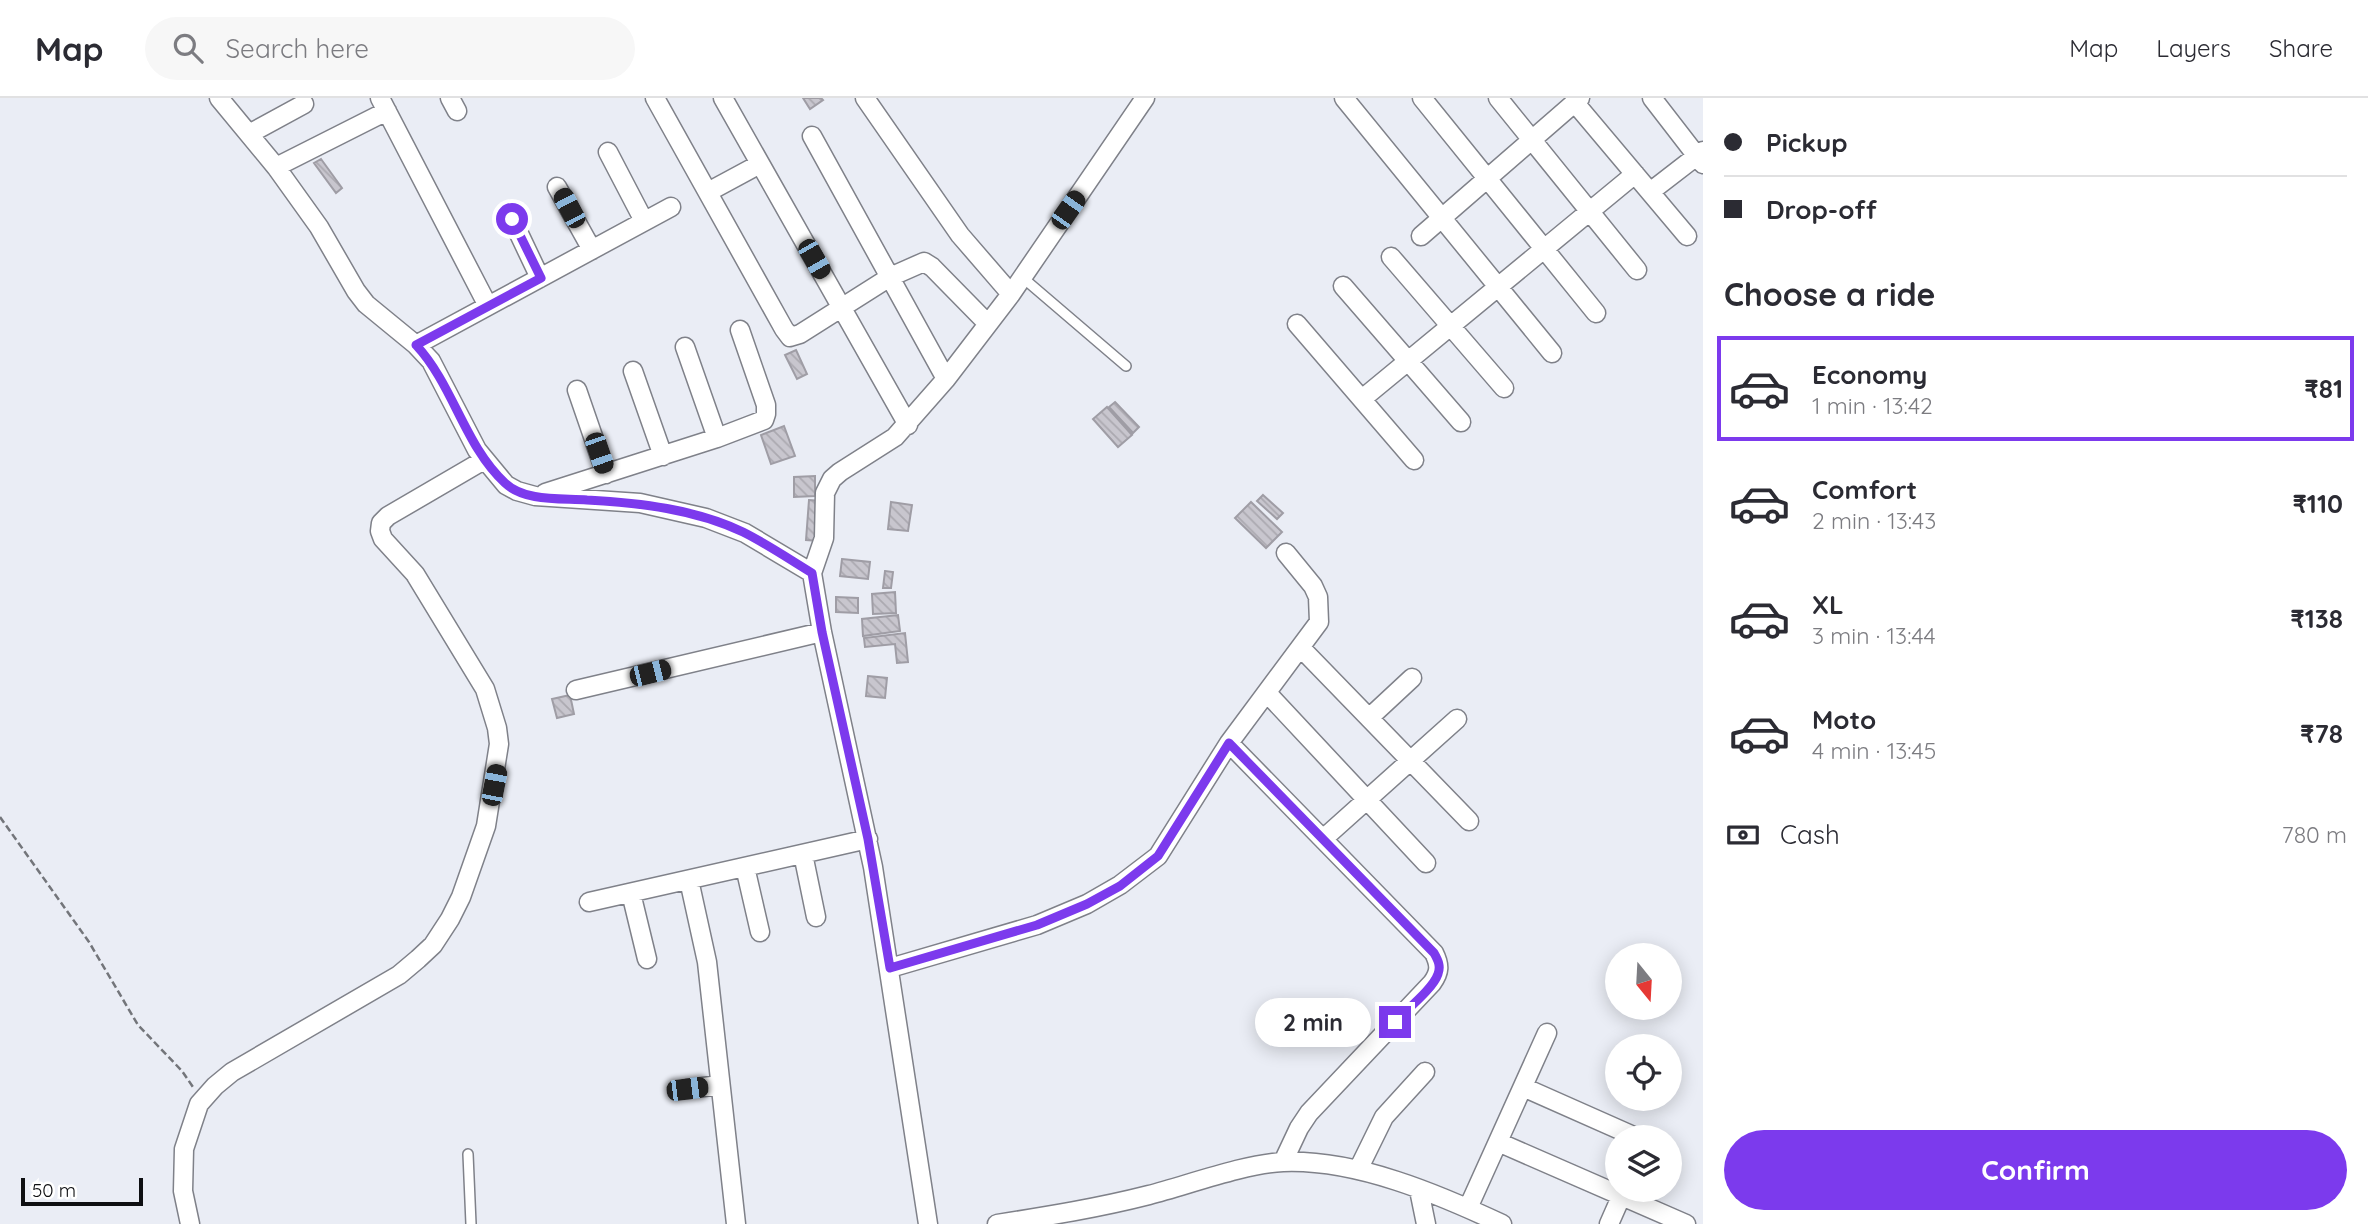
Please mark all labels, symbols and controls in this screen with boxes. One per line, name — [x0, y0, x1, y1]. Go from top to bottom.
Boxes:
search box — [145, 17, 635, 80]
text: Map — [35, 28, 103, 69]
icon: search — [169, 29, 207, 67]
text: Search here — [225, 32, 369, 65]
text: Map — [2069, 33, 2118, 63]
text: Layers — [2156, 33, 2231, 63]
text: Share — [2269, 33, 2333, 63]
text: Pickup — [1766, 126, 1848, 159]
car — [550, 185, 589, 231]
car — [1048, 187, 1089, 233]
text: Drop-off — [1766, 193, 1877, 226]
route start — [496, 203, 528, 235]
car — [795, 236, 834, 282]
text: Choose a ride — [1724, 274, 1936, 314]
icon: car — [1728, 357, 1791, 420]
text: Economy — [1812, 358, 1927, 391]
text: ₹81 — [2304, 372, 2343, 405]
text: 1 min · 13:42 — [1812, 391, 1933, 420]
car — [583, 430, 616, 476]
icon: car — [1728, 472, 1791, 535]
text: Comfort — [1812, 473, 1917, 506]
text: ₹110 — [2292, 487, 2343, 520]
text: 2 min · 13:43 — [1812, 506, 1936, 535]
icon: car — [1728, 587, 1791, 650]
text: XL — [1812, 588, 1844, 621]
text: ₹138 — [2290, 602, 2343, 635]
text: 3 min · 13:44 — [1812, 621, 1936, 650]
car — [628, 658, 673, 688]
icon: car — [1728, 702, 1791, 765]
text: Moto — [1812, 703, 1876, 736]
text: ₹78 — [2300, 717, 2343, 750]
text: 4 min · 13:45 — [1812, 736, 1936, 765]
car — [480, 762, 509, 808]
icon: cash — [1724, 816, 1762, 854]
text: Cash — [1780, 818, 1840, 851]
text: 780 m — [2282, 820, 2347, 849]
north arrow — [1605, 943, 1682, 1020]
map controls — [1605, 943, 1682, 1202]
callout: 2 min — [1255, 998, 1370, 1046]
route end — [1379, 1006, 1411, 1038]
text: 2 min — [1283, 1008, 1343, 1037]
button: locate — [1605, 1034, 1682, 1111]
car — [665, 1076, 710, 1102]
button: layers — [1605, 1125, 1682, 1202]
button: Confirm — [1724, 1130, 2347, 1210]
scale bar — [21, 1175, 144, 1207]
text: 50 m — [32, 1178, 76, 1202]

